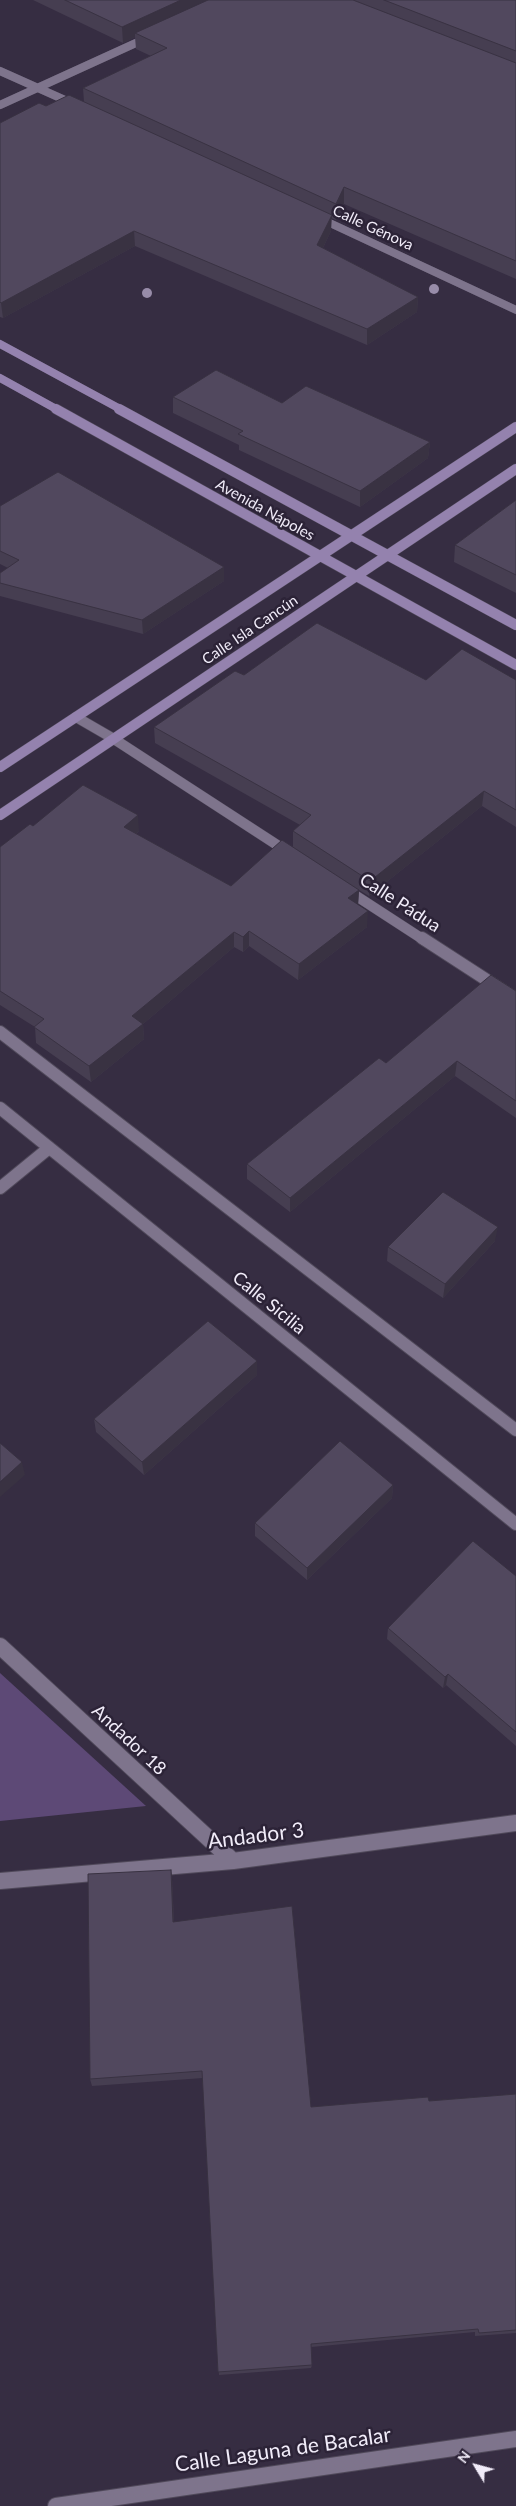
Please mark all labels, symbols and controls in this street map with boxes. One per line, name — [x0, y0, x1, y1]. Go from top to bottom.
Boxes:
street label: Calle Génova — [330, 202, 416, 254]
street label: Avenida Nápoles — [212, 475, 318, 545]
street label: Calle Isla Cancún — [199, 591, 301, 669]
street label: Calle Pádua — [355, 869, 445, 937]
street label: Calle Sicilia — [228, 1267, 310, 1339]
street label: Andador 18 — [87, 1700, 171, 1780]
street label: Andador 3 — [206, 1818, 306, 1854]
street label: Calle Laguna de Bacalar — [173, 2422, 393, 2478]
north arrow — [451, 2441, 501, 2491]
text: N — [454, 2447, 474, 2466]

